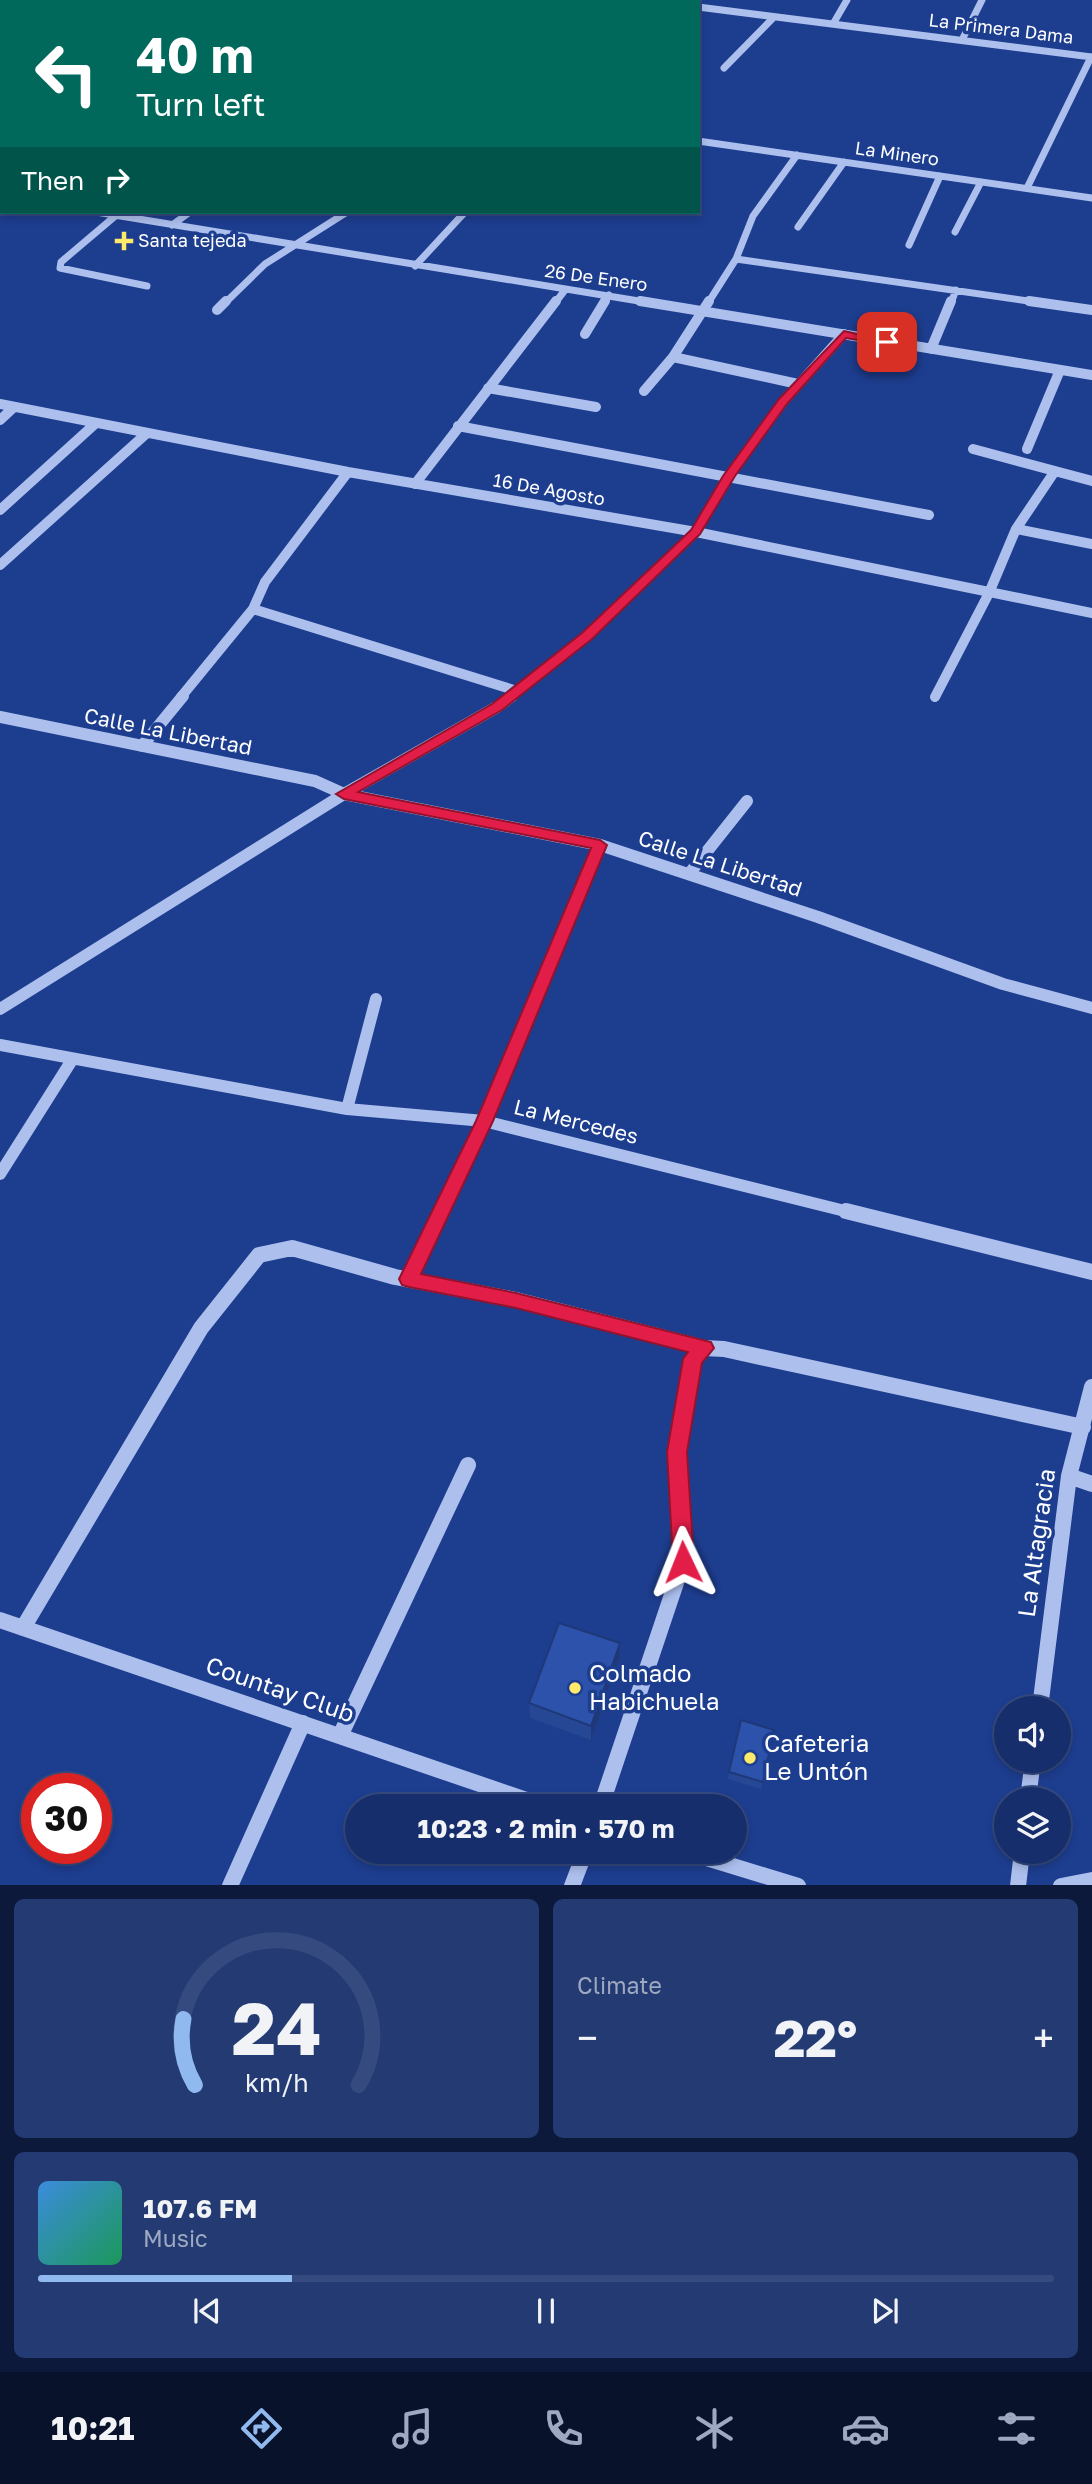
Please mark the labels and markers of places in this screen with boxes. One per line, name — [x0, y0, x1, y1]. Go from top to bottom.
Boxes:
place label: Santa tejeda — [138, 229, 247, 251]
marker: Santa tejeda — [116, 233, 132, 249]
pin — [857, 312, 917, 372]
place label: Colmado Habichuela — [589, 1658, 720, 1715]
marker: Colmado Habichuela — [567, 1680, 583, 1696]
place label: Cafeteria Le Untón — [764, 1728, 869, 1785]
marker: Cafeteria Le Untón — [742, 1750, 758, 1766]

